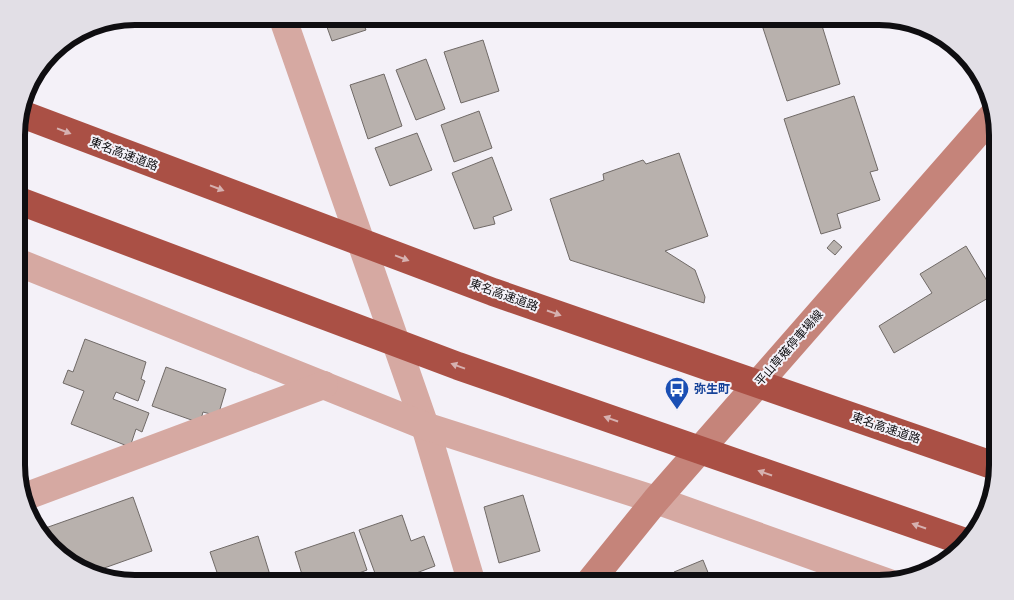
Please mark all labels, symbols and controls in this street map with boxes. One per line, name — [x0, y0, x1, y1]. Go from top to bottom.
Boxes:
one-way arrow — [57, 128, 72, 135]
street label: 東名高速道路 — [88, 134, 160, 174]
one-way arrow — [209, 185, 224, 192]
one-way arrow — [394, 255, 409, 262]
street label: 東名高速道路 — [467, 275, 541, 315]
street label: 平山草薙停車場線 — [751, 307, 827, 389]
one-way arrow — [547, 310, 562, 317]
one-way arrow — [450, 362, 465, 370]
bus stop icon: 弥生町 — [664, 376, 690, 410]
place label: 弥生町 — [694, 381, 730, 397]
street label: 東名高速道路 — [849, 409, 923, 447]
one-way arrow — [604, 415, 619, 423]
one-way arrow — [757, 468, 772, 476]
one-way arrow — [911, 522, 926, 529]

